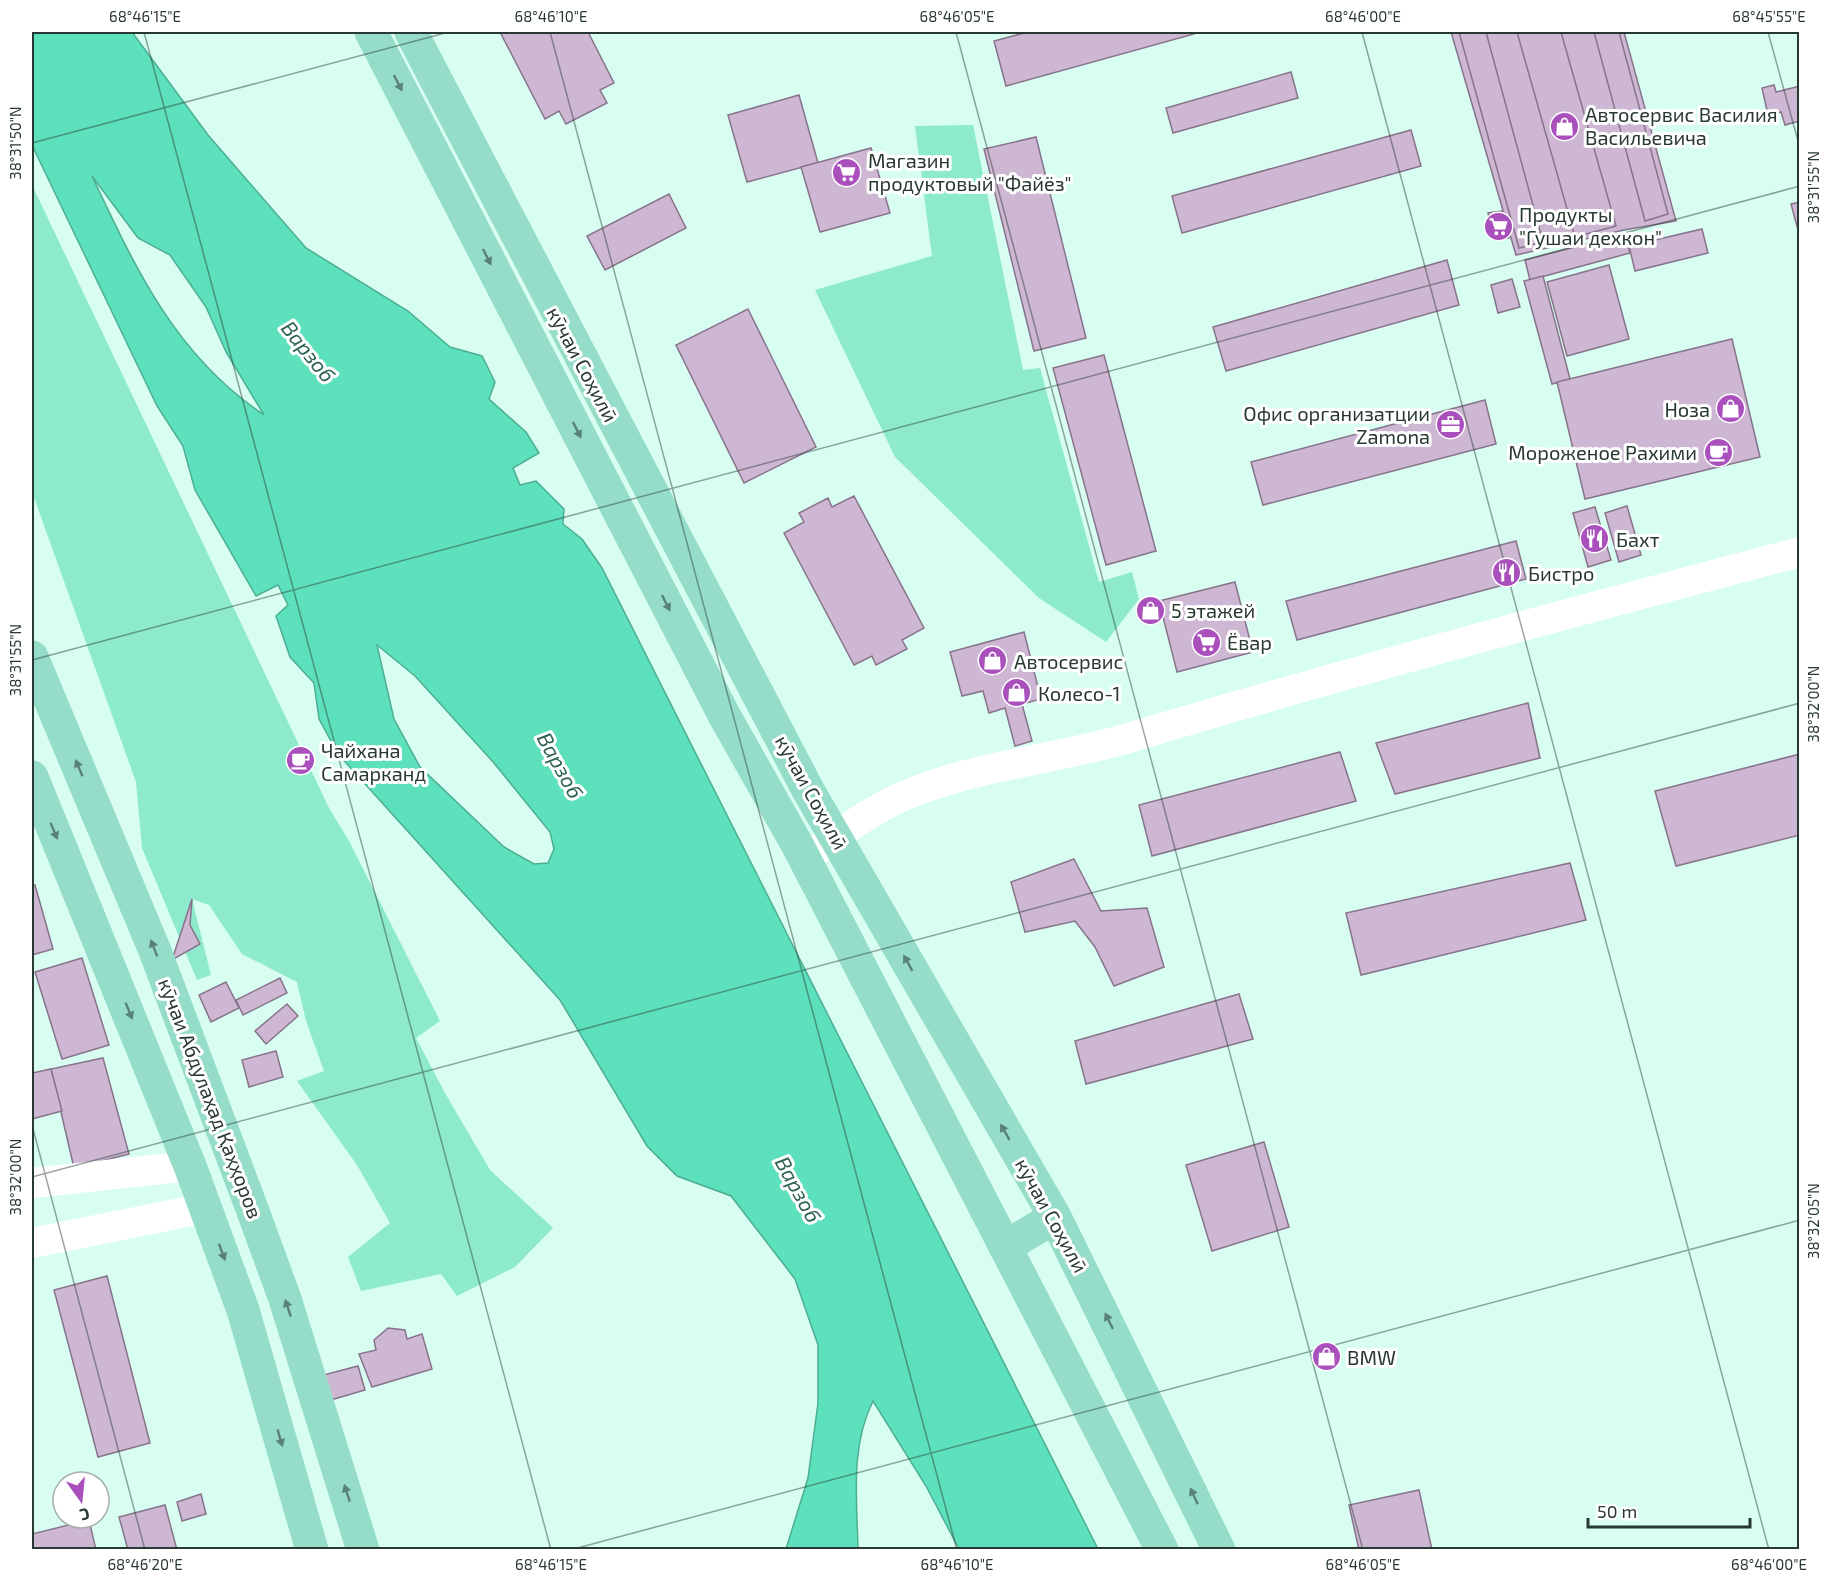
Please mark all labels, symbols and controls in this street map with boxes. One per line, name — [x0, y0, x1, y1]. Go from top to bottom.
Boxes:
text: 68°46'15"E — [109, 7, 181, 25]
text: 68°46'10"E — [515, 7, 587, 25]
text: 68°46'05"E — [920, 7, 994, 25]
text: 68°46'00"E — [1325, 7, 1401, 25]
text: 68°45'55"E — [1732, 7, 1806, 25]
one-way arrow — [393, 75, 403, 92]
place label: Автосервис Василия Васильевича — [1585, 102, 1778, 149]
text: 38°31'50"N — [6, 106, 24, 180]
shop icon: Автосервис Василия Васильевича — [1548, 110, 1580, 142]
place label: Магазин продуктовый "Файёз" — [868, 148, 1072, 196]
text: 38°31'55"N — [1804, 151, 1822, 223]
supermarket icon: Магазин продуктовый "Файёз" — [831, 156, 863, 188]
place label: Продукты "Гушаи дехкон" — [1519, 202, 1662, 250]
supermarket icon: Продукты "Гушаи дехкон" — [1482, 210, 1514, 242]
one-way arrow — [483, 248, 492, 265]
street label: кӯчаи Соҳилӣ — [542, 302, 623, 426]
water label: Варзоб — [277, 315, 341, 387]
shop icon: Ноза — [1715, 393, 1747, 425]
place label: Ноза — [1664, 397, 1710, 421]
place label: Офис организатции Zamona — [1243, 401, 1430, 448]
office icon: Офис организатции Zamona — [1435, 409, 1467, 441]
one-way arrow — [572, 422, 582, 439]
cafe icon: Мороженое Рахими — [1702, 436, 1734, 468]
place label: Мороженое Рахими — [1508, 440, 1697, 464]
restaurant icon: Бахт — [1579, 523, 1611, 555]
place label: Бахт — [1616, 527, 1660, 551]
restaurant icon: Бистро — [1491, 557, 1523, 589]
place label: Бистро — [1528, 561, 1594, 585]
shop icon: 5 этажей — [1134, 594, 1166, 626]
one-way arrow — [661, 595, 671, 612]
place label: 5 этажей — [1171, 598, 1255, 622]
text: 38°31'55"N — [6, 624, 24, 696]
supermarket icon: Ёвар — [1190, 626, 1222, 658]
place label: Ёвар — [1227, 630, 1272, 654]
shop icon: Автосервис — [977, 645, 1009, 677]
place label: Автосервис — [1014, 649, 1123, 673]
text: 38°32'00"N — [1804, 666, 1822, 742]
shop icon: Колесо-1 — [1001, 677, 1033, 709]
place label: Колесо-1 — [1038, 681, 1121, 705]
water label: Варзоб — [533, 728, 589, 802]
street label: кӯчаи Соҳилӣ — [770, 731, 853, 854]
place label: Чайхана Самарканд — [321, 738, 426, 785]
cafe icon: Чайхана Самарканд — [284, 745, 316, 777]
one-way arrow — [75, 759, 84, 776]
one-way arrow — [50, 822, 59, 840]
one-way arrow — [149, 938, 159, 956]
one-way arrow — [903, 954, 913, 971]
street label: кӯчаи Абдулаҳад Қаҳҳоров — [153, 975, 268, 1222]
one-way arrow — [125, 1002, 134, 1020]
one-way arrow — [1000, 1124, 1011, 1140]
text: 38°32'00"N — [6, 1139, 24, 1215]
water label: Варзоб — [771, 1152, 827, 1226]
street label: кӯчаи Соҳилӣ — [1010, 1154, 1093, 1277]
text: 38°32'05"N — [1804, 1183, 1822, 1259]
one-way arrow — [217, 1243, 227, 1261]
one-way arrow — [283, 1299, 292, 1317]
one-way arrow — [1104, 1313, 1113, 1330]
shop icon: BMW — [1310, 1341, 1342, 1373]
place label: BMW — [1347, 1345, 1396, 1369]
one-way arrow — [276, 1429, 285, 1447]
north arrow — [51, 1470, 111, 1530]
one-way arrow — [342, 1484, 351, 1502]
one-way arrow — [1190, 1488, 1199, 1505]
scale bar — [1588, 1491, 1750, 1529]
text: 50 m — [1597, 1500, 1637, 1522]
text: С — [78, 1505, 92, 1525]
text: 68°46'20"E — [107, 1555, 183, 1573]
text: 68°46'15"E — [515, 1555, 587, 1573]
text: 68°46'10"E — [921, 1555, 993, 1573]
text: 68°46'05"E — [1326, 1555, 1400, 1573]
text: 68°46'00"E — [1731, 1555, 1807, 1573]

